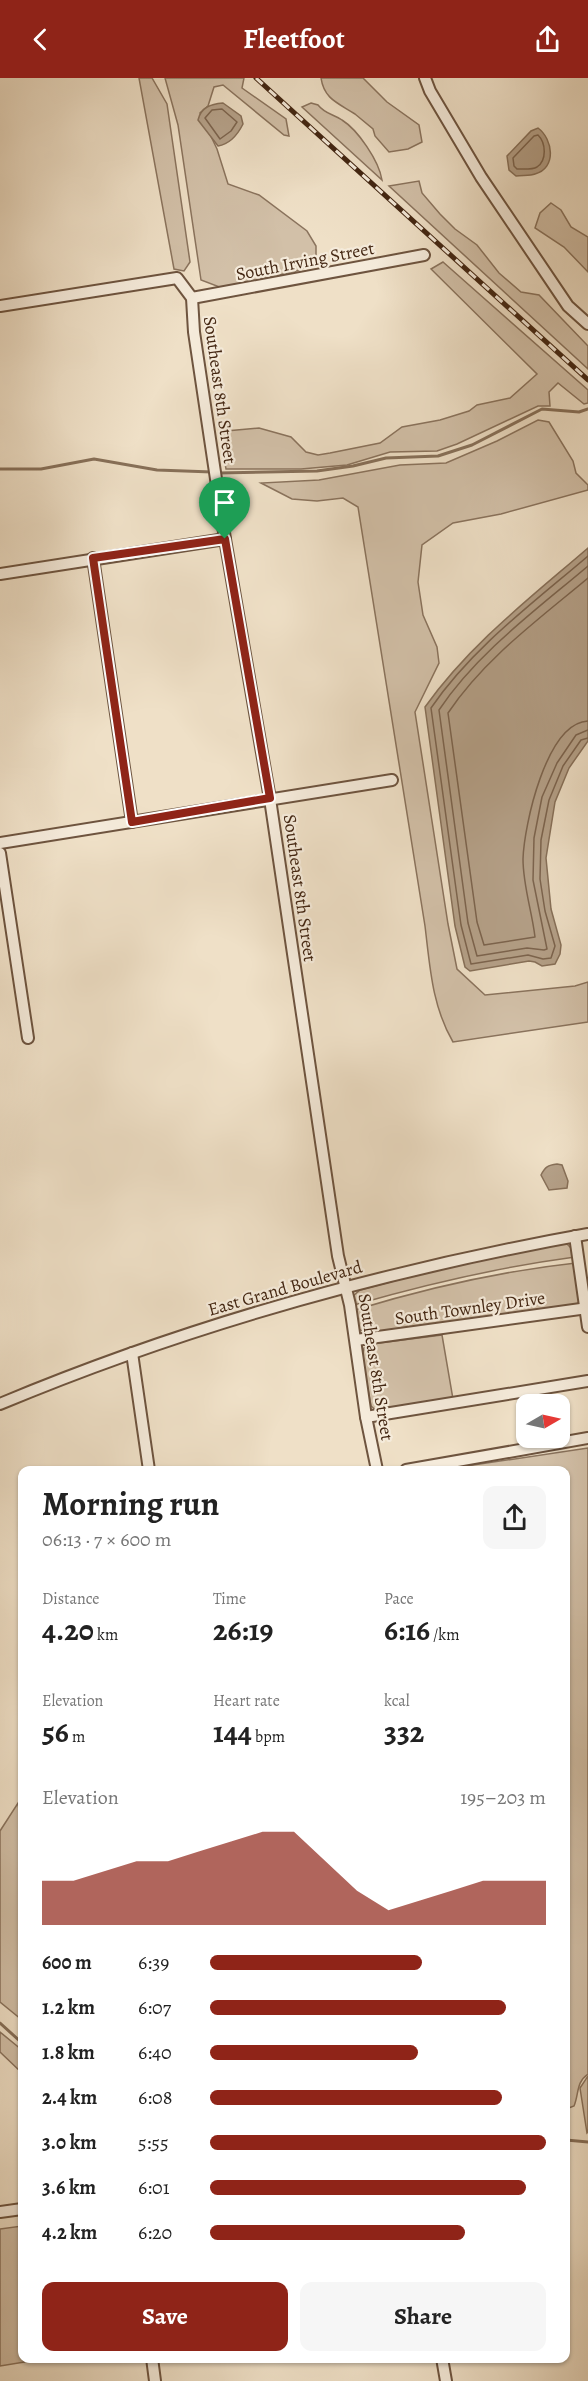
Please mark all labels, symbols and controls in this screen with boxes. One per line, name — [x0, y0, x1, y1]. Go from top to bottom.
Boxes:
text: Fleetfoot — [243, 21, 345, 57]
icon: back — [24, 23, 57, 56]
icon: share — [531, 23, 564, 56]
street label: South Irving Street — [234, 236, 376, 286]
street label: Southeast 8th Street — [198, 315, 242, 465]
pin — [199, 477, 250, 539]
icon: arrive — [208, 486, 241, 519]
street label: Southeast 8th Street — [278, 813, 322, 963]
street label: East Grand Boulevard — [205, 1254, 365, 1322]
street label: South Townley Drive — [393, 1286, 547, 1330]
street label: Southeast 8th Street — [353, 1292, 399, 1442]
north arrow — [516, 1394, 570, 1448]
map controls — [516, 1394, 570, 1448]
text: Morning run — [42, 1481, 219, 1526]
button: share — [483, 1486, 546, 1549]
text: 06:13 · 7 × 600 m — [42, 1526, 171, 1553]
text: Distance — [42, 1588, 99, 1610]
text: Time — [213, 1588, 246, 1610]
text: Pace — [384, 1588, 414, 1610]
text: 4.20 — [42, 1610, 94, 1650]
text: 26:19 — [213, 1610, 273, 1650]
text: 6:16 — [384, 1610, 430, 1650]
text: km — [94, 1624, 118, 1646]
text: /km — [430, 1624, 460, 1646]
text: Elevation — [42, 1690, 103, 1712]
text: Heart rate — [213, 1690, 280, 1712]
text: kcal — [384, 1690, 410, 1712]
text: 56 — [42, 1712, 69, 1752]
text: 144 — [213, 1712, 252, 1752]
text: 332 — [384, 1712, 424, 1752]
text: m — [69, 1726, 85, 1748]
text: bpm — [252, 1726, 285, 1748]
text: Elevation — [42, 1784, 119, 1811]
text: 195–203 m — [460, 1784, 546, 1811]
text: 600 m — [42, 1949, 92, 1976]
text: 6:39 — [138, 1949, 169, 1976]
text: 1.2 km — [42, 1994, 95, 2021]
text: 6:07 — [138, 1994, 171, 2021]
text: 1.8 km — [42, 2039, 95, 2066]
text: 6:40 — [138, 2039, 172, 2066]
text: 2.4 km — [42, 2084, 97, 2111]
text: 6:08 — [138, 2084, 172, 2111]
text: 3.0 km — [42, 2129, 97, 2156]
text: 5:55 — [138, 2129, 169, 2156]
text: 3.6 km — [42, 2174, 96, 2201]
text: 6:01 — [138, 2174, 170, 2201]
text: 4.2 km — [42, 2219, 97, 2246]
text: 6:20 — [138, 2219, 172, 2246]
button: Save — [42, 2282, 288, 2351]
button: Share — [300, 2282, 546, 2351]

